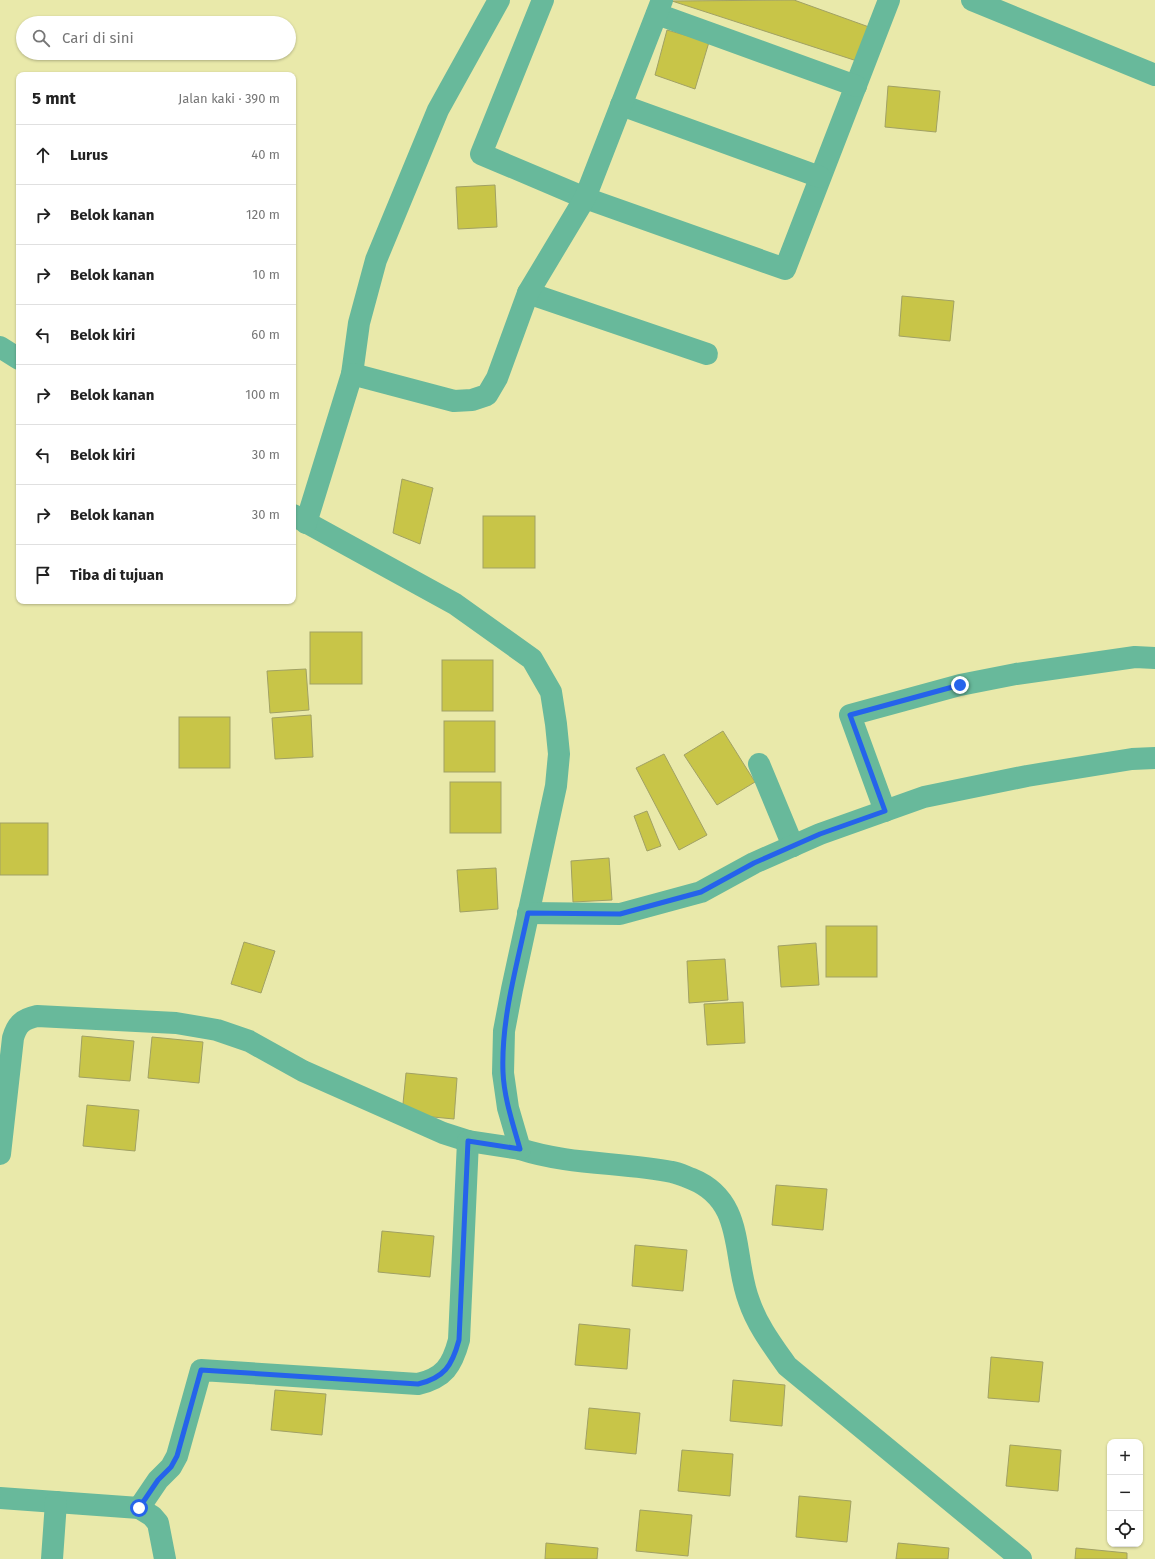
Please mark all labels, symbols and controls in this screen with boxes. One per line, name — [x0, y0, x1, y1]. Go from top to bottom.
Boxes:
search box — [16, 16, 296, 60]
icon: search — [30, 27, 52, 49]
text: Cari di sini — [62, 29, 134, 47]
text: 5 mnt — [32, 88, 76, 109]
text: Jalan kaki · 390 m — [178, 91, 280, 106]
icon: ahead — [32, 144, 54, 166]
text: Lurus — [70, 146, 108, 164]
text: 40 m — [251, 147, 280, 162]
icon: right — [32, 204, 54, 226]
text: Belok kanan — [70, 206, 154, 224]
text: 120 m — [246, 207, 280, 222]
icon: right — [32, 264, 54, 286]
text: Belok kanan — [70, 266, 154, 284]
text: 10 m — [253, 267, 280, 282]
icon: left — [32, 324, 54, 346]
text: Belok kiri — [70, 326, 135, 344]
text: 60 m — [251, 327, 280, 342]
icon: right — [32, 384, 54, 406]
text: Belok kanan — [70, 386, 154, 404]
text: 100 m — [245, 387, 280, 402]
icon: left — [32, 444, 54, 466]
text: Belok kiri — [70, 446, 135, 464]
text: 30 m — [252, 447, 280, 462]
icon: right — [32, 504, 54, 526]
text: Belok kanan — [70, 506, 154, 524]
text: 30 m — [252, 507, 280, 522]
icon: arrive — [32, 564, 54, 586]
text: Tiba di tujuan — [70, 566, 164, 584]
route end — [951, 676, 969, 694]
map controls — [1107, 1439, 1143, 1547]
button: + — [1107, 1439, 1143, 1475]
button: − — [1107, 1475, 1143, 1511]
route start — [130, 1499, 148, 1517]
button: locate — [1107, 1511, 1143, 1547]

